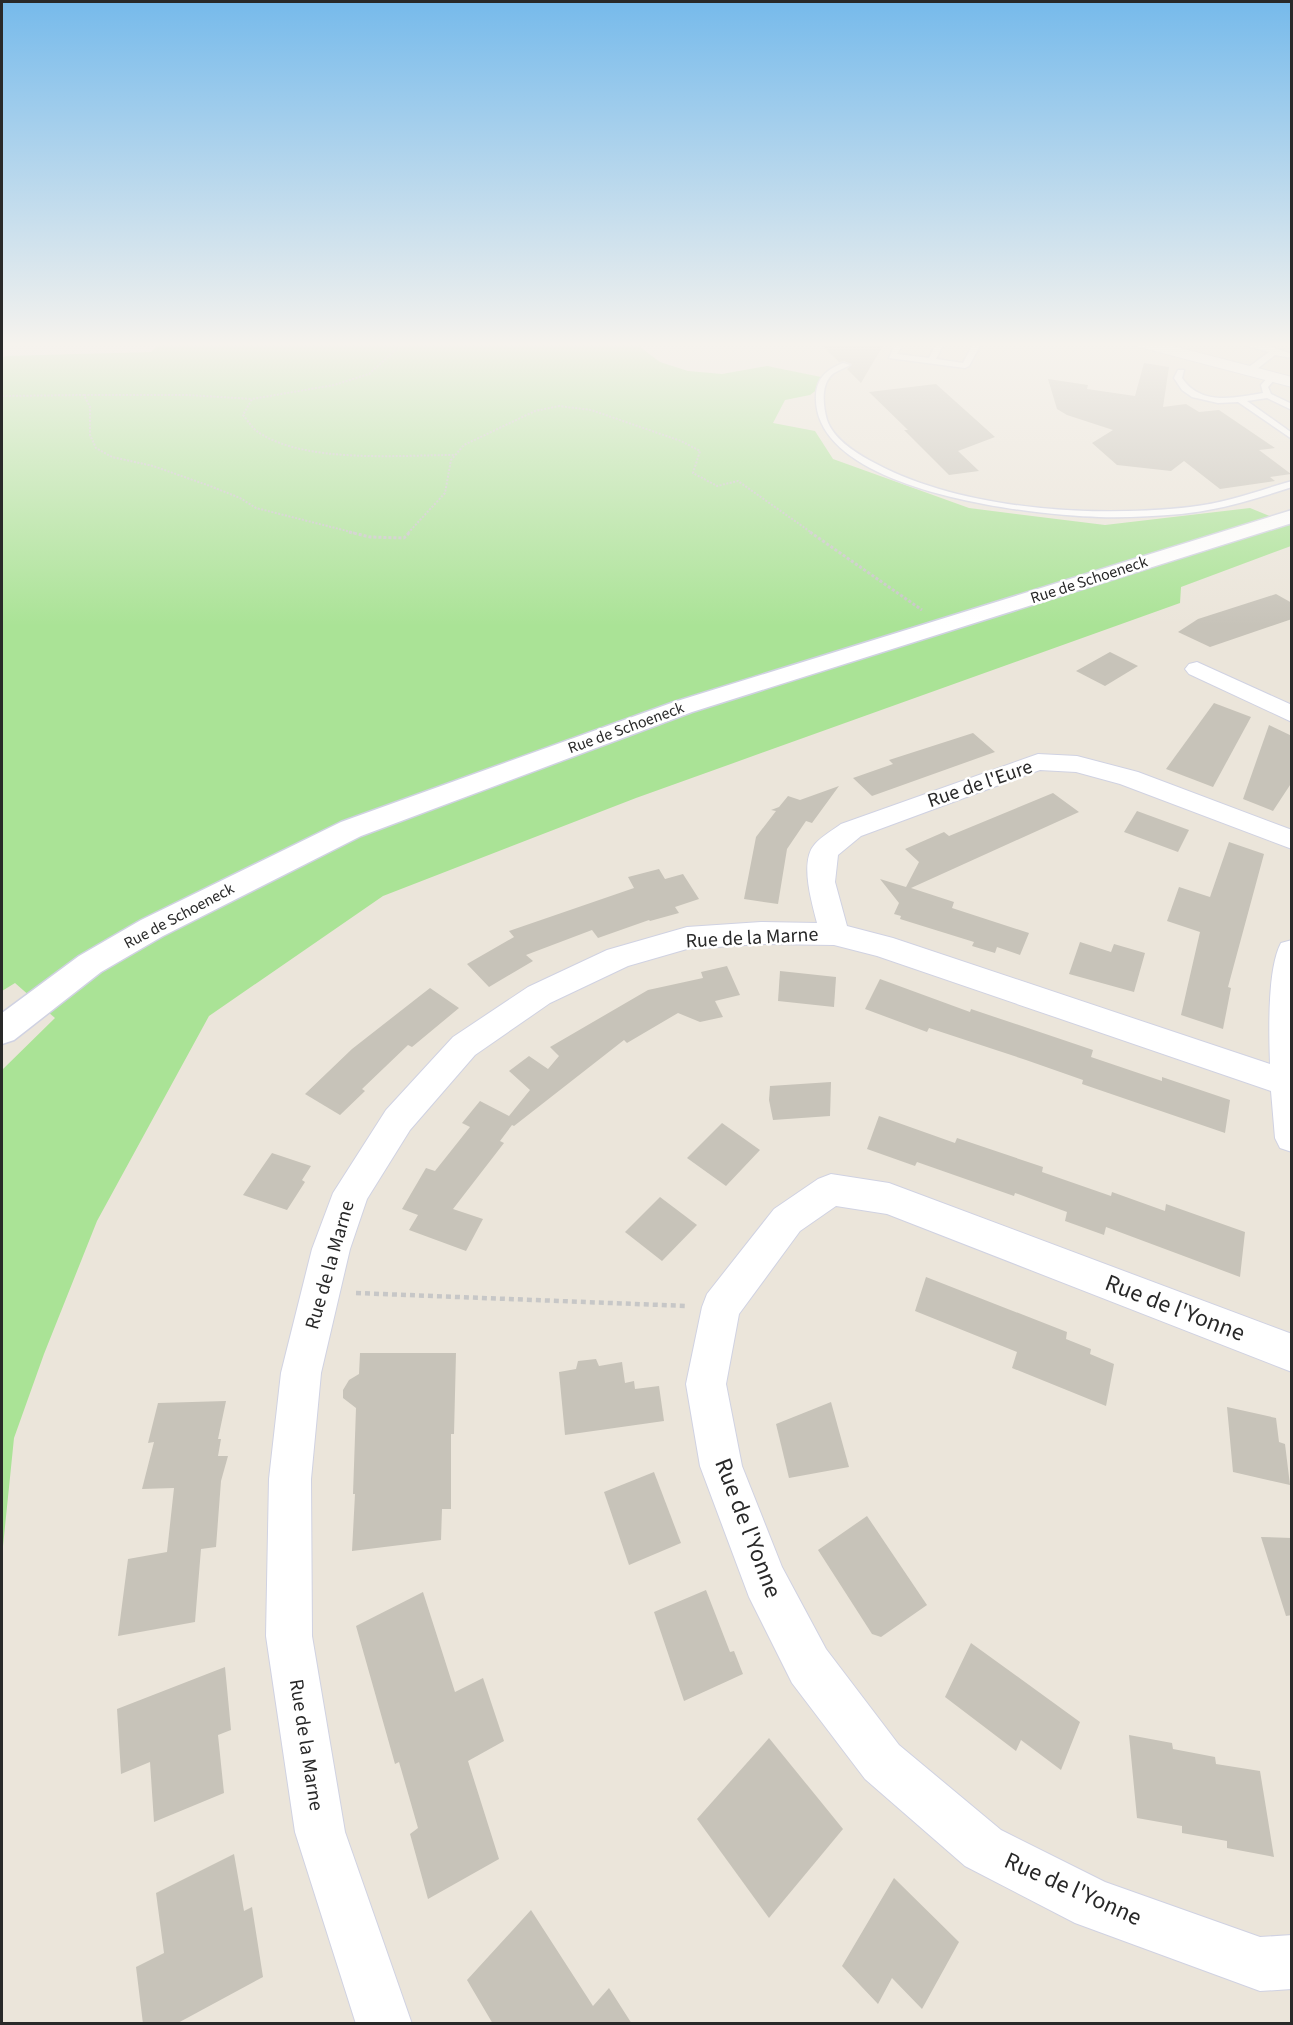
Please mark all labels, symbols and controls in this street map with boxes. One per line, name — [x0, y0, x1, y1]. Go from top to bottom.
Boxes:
street label: Rue de Schoeneck — [1028, 551, 1150, 609]
street label: Rue de Schoeneck — [565, 697, 687, 759]
street label: Rue de l'Eure — [924, 753, 1036, 815]
street label: Rue de Schoeneck — [120, 878, 238, 954]
street label: Rue de la Marne — [685, 921, 819, 955]
street label: Rue de la Marne — [298, 1197, 362, 1333]
street label: Rue de l'Yonne — [1100, 1265, 1250, 1351]
street label: Rue de l'Yonne — [705, 1453, 791, 1603]
street label: Rue de la Marne — [282, 1677, 330, 1813]
street label: Rue de l'Yonne — [999, 1843, 1147, 1935]

